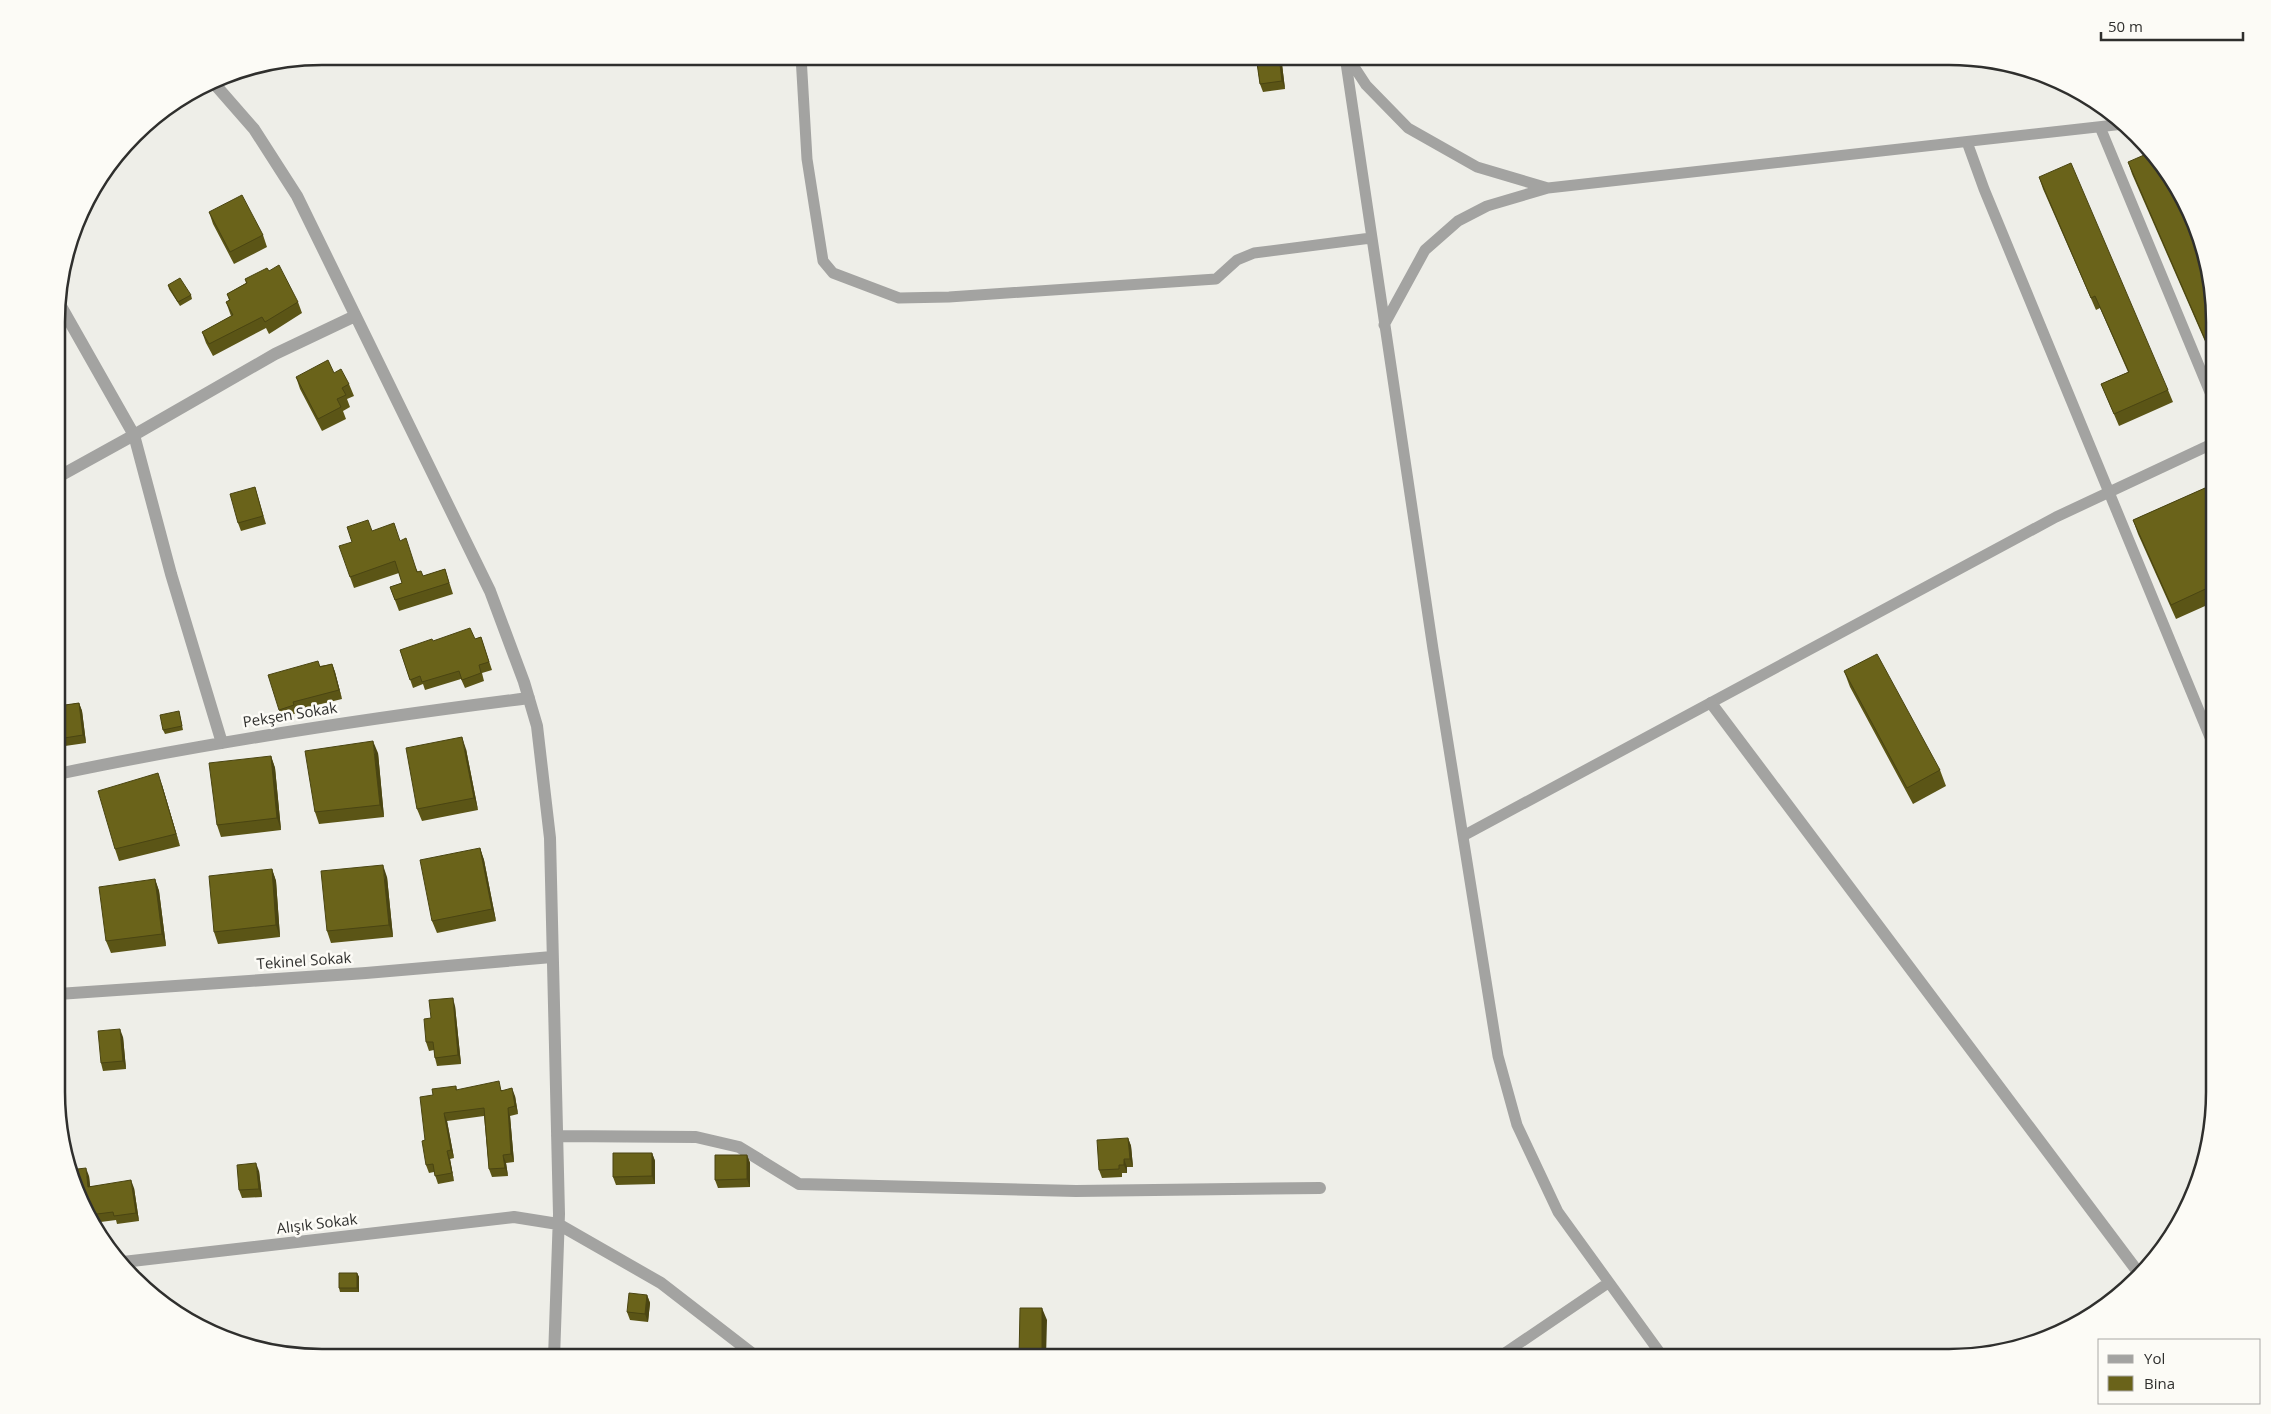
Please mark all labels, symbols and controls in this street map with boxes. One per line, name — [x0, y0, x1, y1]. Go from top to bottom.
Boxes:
scale bar — [2101, 10, 2244, 42]
text: 50 m — [2108, 16, 2143, 36]
street label: Pekşen Sokak — [241, 697, 339, 731]
street label: Tekinel Sokak — [256, 947, 352, 973]
street label: Alışık Sokak — [275, 1208, 358, 1238]
legend — [2098, 1339, 2261, 1404]
text: Yol — [2144, 1348, 2165, 1368]
text: Bina — [2144, 1373, 2175, 1393]

